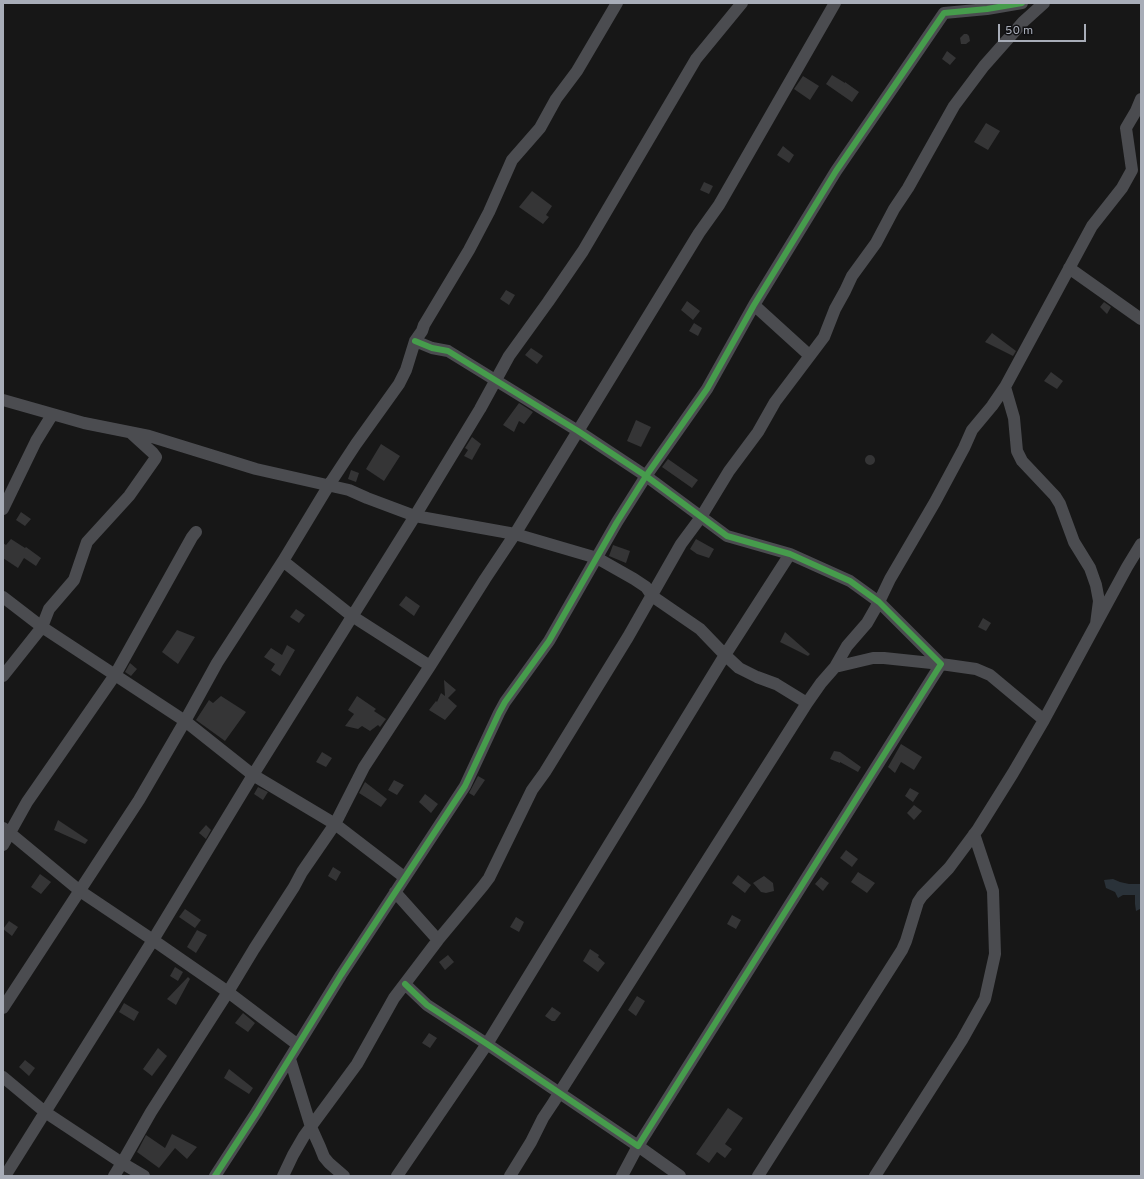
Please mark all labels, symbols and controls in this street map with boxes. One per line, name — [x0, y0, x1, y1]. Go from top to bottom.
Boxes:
scale bar — [1000, 16, 1088, 42]
text: 50 m — [1005, 23, 1033, 39]

